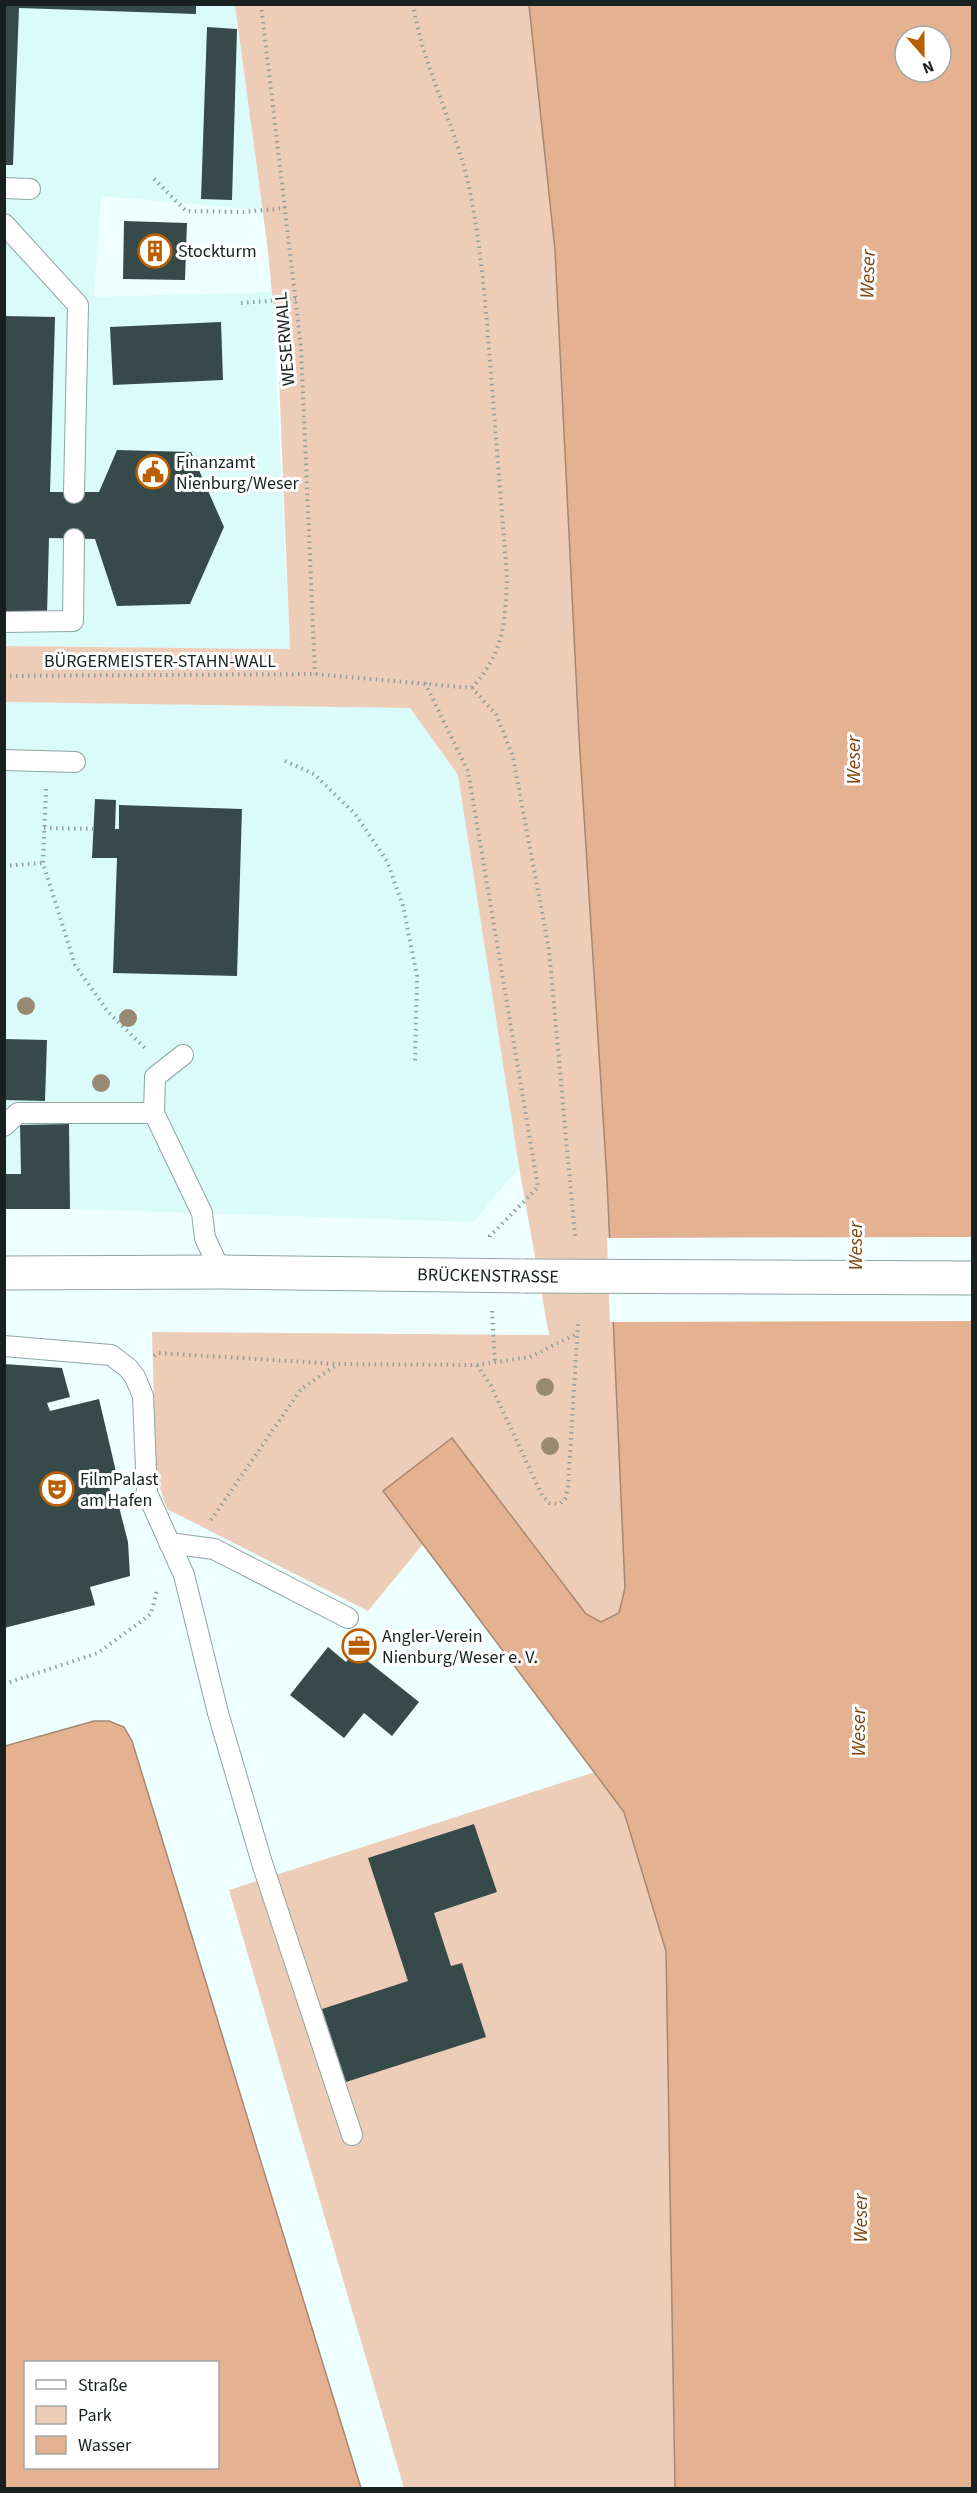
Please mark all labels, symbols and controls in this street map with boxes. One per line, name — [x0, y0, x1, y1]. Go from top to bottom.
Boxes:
north arrow — [893, 24, 953, 84]
text: N — [919, 55, 937, 79]
building icon: Stockturm — [137, 233, 173, 269]
place label: Stockturm — [178, 239, 257, 264]
water label: Weser — [853, 248, 883, 299]
street label: WESERWALL — [268, 291, 302, 387]
place label: Finanzamt Nienburg/Weser — [176, 450, 299, 496]
public building icon: Finanzamt Nienburg/Weser — [135, 454, 171, 490]
street label: BÜRGERMEISTER-STAHN-WALL — [44, 649, 276, 674]
water label: Weser — [840, 734, 868, 785]
water label: Weser — [842, 1220, 870, 1271]
street label: BRÜCKENSTRASSE — [417, 1262, 559, 1290]
place label: FilmPalast am Hafen — [80, 1467, 158, 1513]
theatre icon: FilmPalast am Hafen — [39, 1471, 75, 1507]
place label: Angler-Verein Nienburg/Weser e. V. — [382, 1624, 538, 1670]
office icon: Angler-Verein Nienburg/Weser e. V. — [341, 1628, 377, 1664]
water label: Weser — [845, 1706, 873, 1757]
water label: Weser — [847, 2192, 875, 2243]
legend — [24, 2361, 219, 2469]
text: Straße — [78, 2373, 128, 2398]
text: Park — [78, 2403, 112, 2428]
text: Wasser — [78, 2433, 132, 2458]

